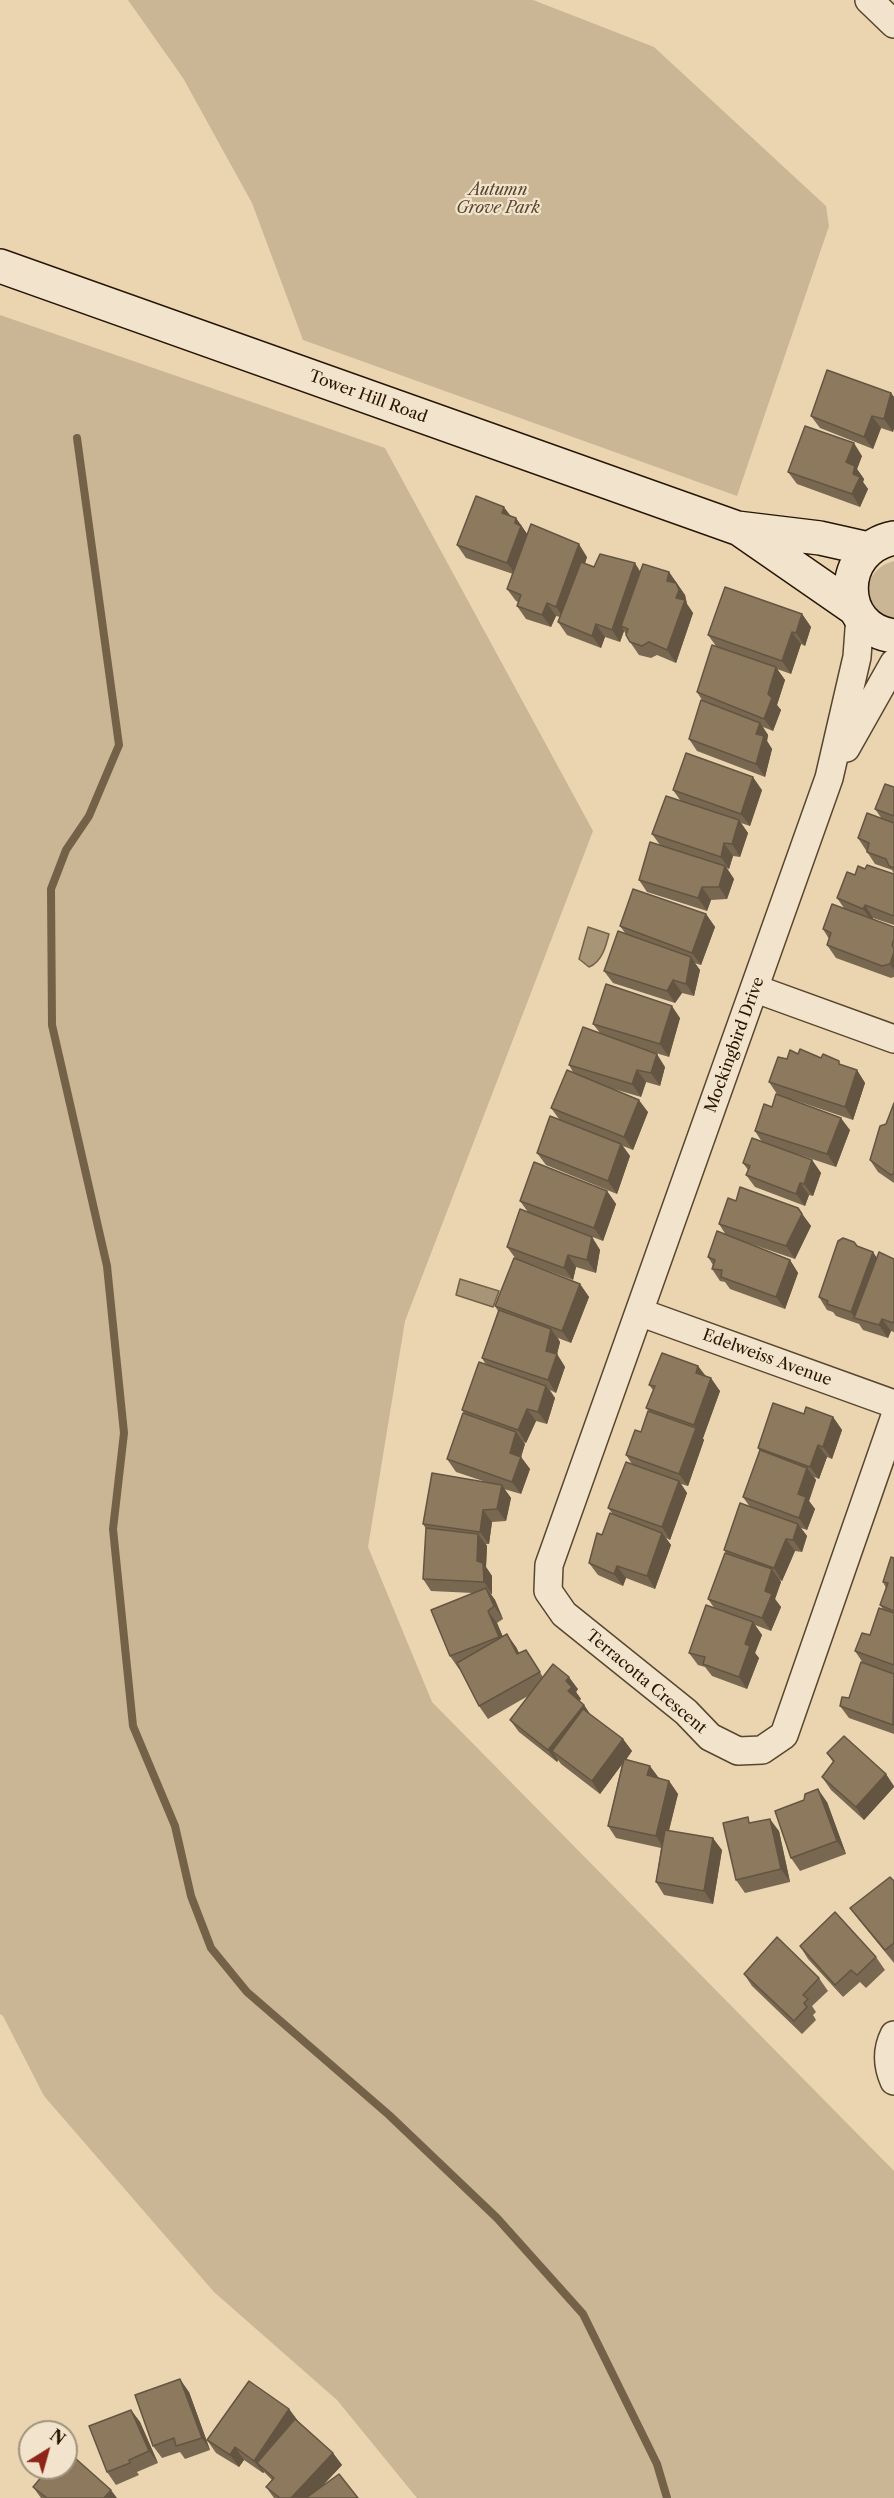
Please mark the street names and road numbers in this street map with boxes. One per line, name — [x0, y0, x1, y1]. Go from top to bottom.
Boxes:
street label: Tower Hill Road — [306, 367, 430, 427]
street label: Mockingbird Drive — [701, 974, 769, 1116]
street label: Edelweiss Avenue — [700, 1326, 834, 1390]
street label: Terracotta Crescent — [582, 1626, 710, 1738]

